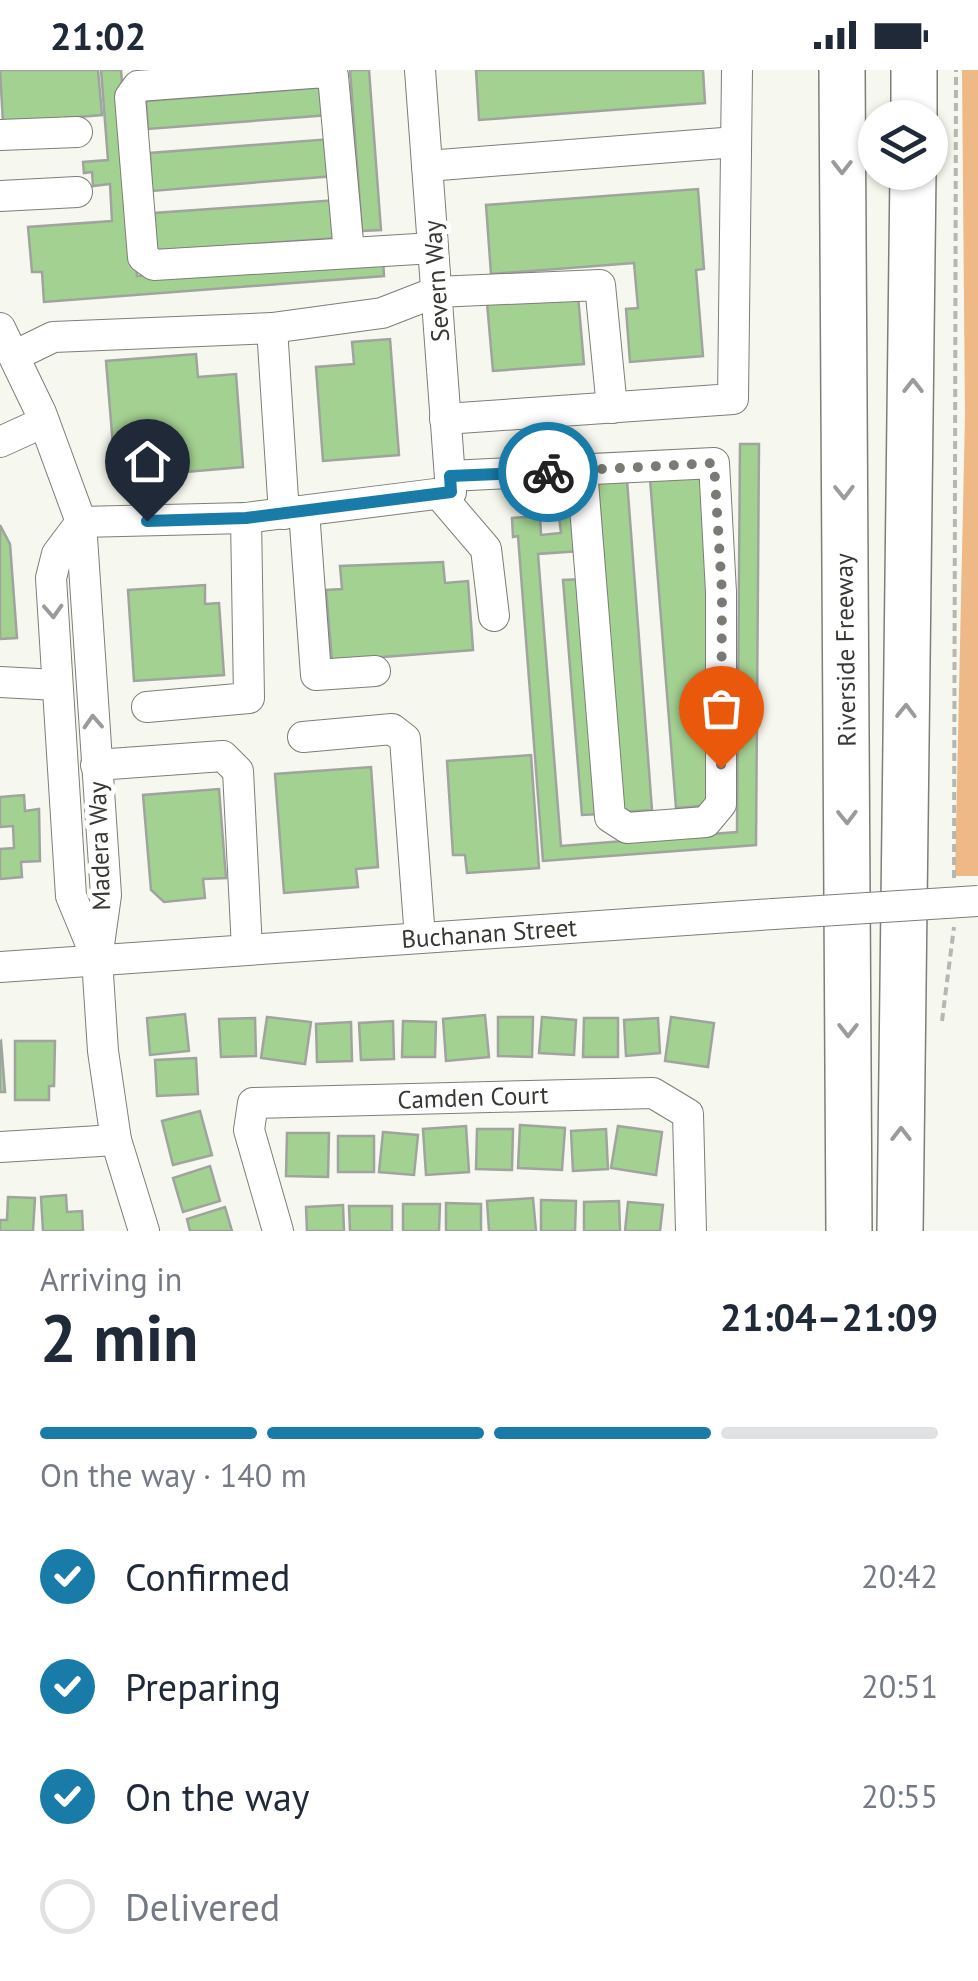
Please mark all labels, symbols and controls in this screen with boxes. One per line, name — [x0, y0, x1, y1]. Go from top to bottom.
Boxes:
text: 21:02 — [50, 11, 146, 60]
map controls — [858, 100, 948, 190]
button: layers — [858, 100, 948, 190]
one-way arrow — [831, 160, 853, 176]
street label: Severn Way — [416, 219, 456, 343]
one-way arrow — [902, 377, 924, 392]
pin — [105, 419, 190, 522]
courier — [498, 422, 598, 522]
icon: home — [120, 434, 175, 489]
icon: bike — [521, 445, 576, 500]
one-way arrow — [833, 485, 854, 501]
street label: Riverside Freeway — [827, 553, 863, 747]
one-way arrow — [42, 603, 63, 619]
pin — [679, 666, 764, 769]
icon: bag — [694, 681, 749, 736]
one-way arrow — [895, 702, 916, 718]
one-way arrow — [83, 714, 104, 730]
street label: Madera Way — [81, 781, 117, 911]
one-way arrow — [836, 810, 858, 826]
street label: Buchanan Street — [400, 911, 578, 955]
one-way arrow — [837, 1024, 859, 1039]
street label: Camden Court — [397, 1078, 550, 1116]
one-way arrow — [890, 1125, 911, 1141]
text: Arriving in — [40, 1258, 182, 1300]
text: 21:04–21:09 — [720, 1292, 938, 1341]
text: 2 min — [40, 1295, 199, 1379]
text: On the way · 140 m — [40, 1454, 307, 1496]
icon: check — [40, 1549, 95, 1604]
text: Confirmed — [125, 1552, 291, 1601]
text: 20:42 — [861, 1555, 938, 1597]
icon: check — [40, 1659, 95, 1714]
text: Preparing — [125, 1662, 281, 1711]
text: 20:51 — [861, 1665, 938, 1707]
icon: check — [40, 1769, 95, 1824]
text: On the way — [125, 1772, 310, 1821]
text: 20:55 — [861, 1775, 938, 1817]
text: Delivered — [125, 1882, 280, 1931]

